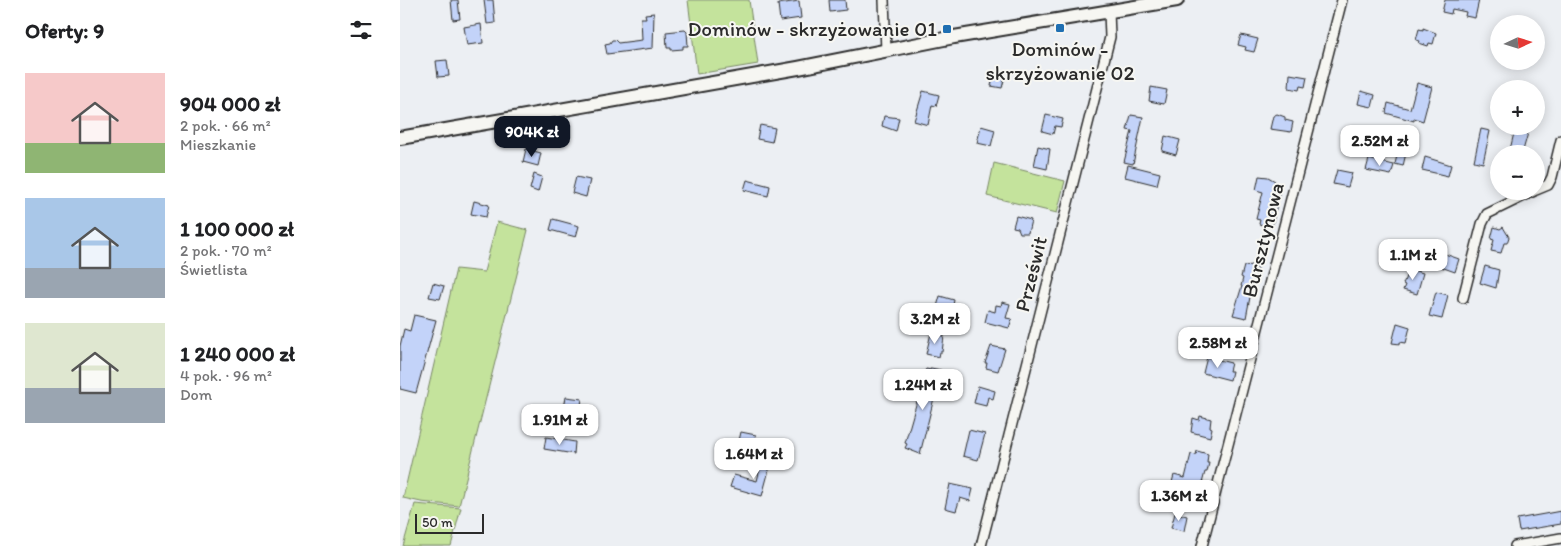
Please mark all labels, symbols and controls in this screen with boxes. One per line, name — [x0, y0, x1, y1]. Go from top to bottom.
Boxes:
north arrow — [1490, 15, 1545, 70]
map controls — [1490, 15, 1545, 200]
icon: filters — [347, 16, 375, 44]
place label: Dominów - skrzyżowanie 01 — [687, 16, 937, 41]
text: Oferty: 9 — [25, 18, 104, 43]
marker: Dominów - skrzyżowanie 02 — [1054, 22, 1066, 34]
marker: Dominów - skrzyżowanie 01 — [941, 23, 953, 35]
place label: Dominów - skrzyżowanie 02 — [985, 36, 1135, 85]
button: + — [1490, 80, 1545, 135]
text: 904 000 zł — [180, 91, 281, 116]
icon: home — [65, 93, 125, 153]
text: 2 pok. · 66 m² — [180, 116, 271, 135]
pin: 904K zł — [486, 116, 578, 158]
text: 904K zł — [505, 122, 559, 141]
pin: 2.52M zł — [1328, 124, 1432, 167]
text: 2.52M zł — [1351, 131, 1409, 150]
text: Mieszkanie — [180, 135, 256, 154]
button: − — [1490, 145, 1545, 200]
street label: Bursztynowa — [1236, 180, 1289, 300]
text: 1 100 000 zł — [180, 216, 294, 241]
icon: home — [65, 218, 125, 278]
street label: Prześwit — [1009, 233, 1052, 314]
pin: 1.1M zł — [1367, 238, 1459, 281]
text: 2 pok. · 70 m² — [180, 241, 272, 260]
text: 1.1M zł — [1390, 245, 1436, 264]
text: Świetlista — [180, 260, 248, 279]
pin: 3.2M zł — [889, 302, 981, 345]
text: 3.2M zł — [910, 309, 960, 328]
pin: 2.58M zł — [1166, 326, 1270, 369]
text: 2.58M zł — [1189, 333, 1247, 352]
text: 1 240 000 zł — [180, 341, 295, 366]
icon: home — [65, 343, 125, 403]
text: 4 pok. · 96 m² — [180, 366, 272, 385]
pin: 1.24M zł — [871, 368, 975, 411]
text: 1.24M zł — [894, 375, 952, 394]
text: Dom — [180, 385, 212, 404]
pin: 1.91M zł — [508, 404, 612, 446]
text: 1.91M zł — [532, 410, 588, 429]
pin: 1.64M zł — [702, 438, 806, 480]
text: 1.64M zł — [725, 444, 783, 463]
pin: 1.36M zł — [1127, 480, 1231, 522]
text: 1.36M zł — [1151, 486, 1207, 505]
scale bar — [415, 511, 484, 534]
text: 50 m — [422, 514, 453, 531]

